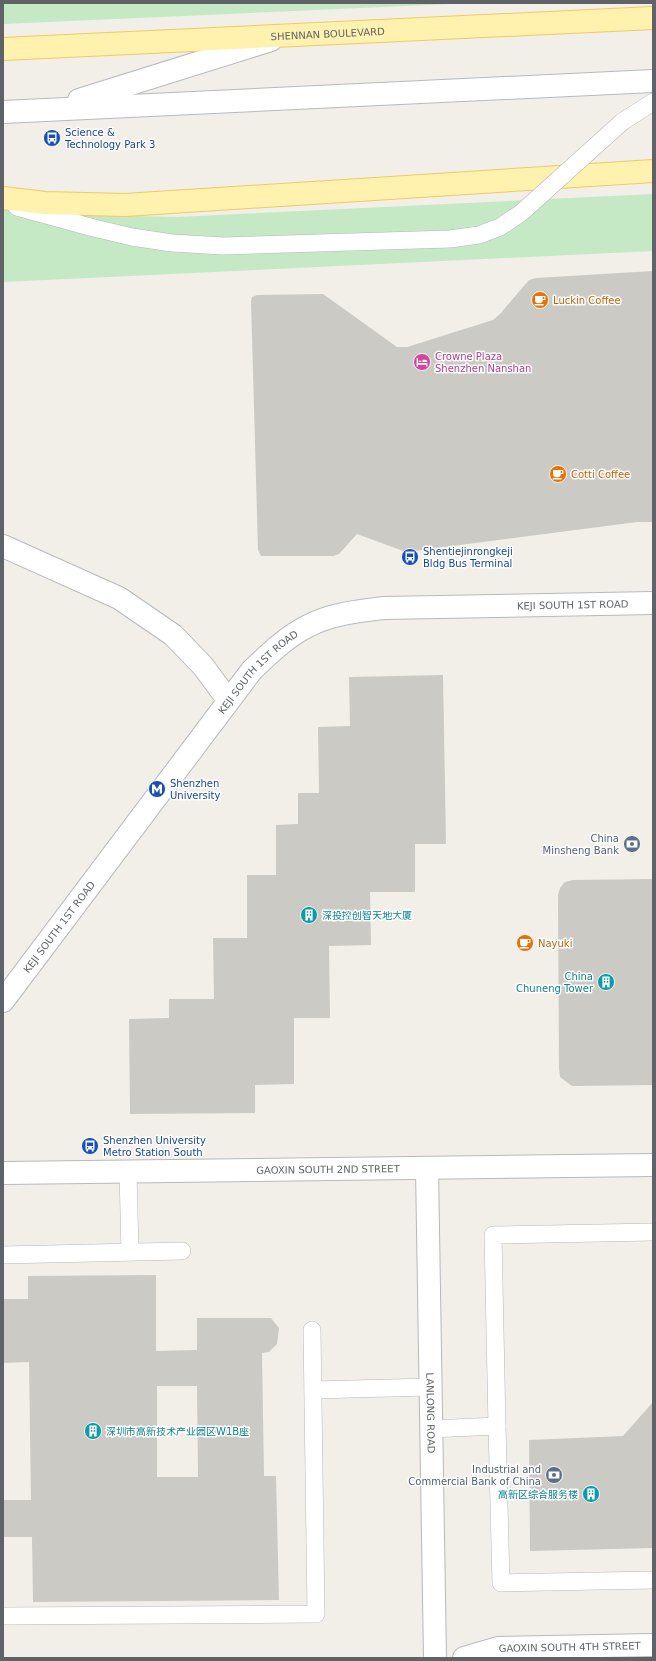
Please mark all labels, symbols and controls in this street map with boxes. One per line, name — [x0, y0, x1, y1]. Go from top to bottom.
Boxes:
street label: SHENNAN BOULEVARD — [270, 26, 385, 42]
place label: Science & Technology Park 3 — [64, 127, 155, 150]
bus stop icon: Science & Technology Park 3 — [42, 128, 62, 148]
cafe icon: Luckin Coffee — [530, 290, 550, 310]
place label: Luckin Coffee — [553, 295, 621, 306]
place label: Crowne Plaza Shenzhen Nanshan — [435, 351, 531, 374]
hotel icon: Crowne Plaza Shenzhen Nanshan — [412, 352, 432, 372]
cafe icon: Cotti Coffee — [548, 464, 568, 484]
place label: Cotti Coffee — [571, 469, 630, 480]
place label: Shentiejinrongkeji Bldg Bus Terminal — [423, 546, 513, 569]
bus stop icon: Shentiejinrongkeji Bldg Bus Terminal — [400, 547, 420, 567]
street label: KEJI SOUTH 1ST ROAD — [517, 598, 629, 612]
street label: KEJI SOUTH 1ST ROAD — [216, 628, 300, 716]
place label: Shenzhen University — [170, 778, 221, 801]
metro station icon: Shenzhen University — [147, 779, 167, 799]
place label: China Minsheng Bank — [543, 833, 619, 856]
bank icon: China Minsheng Bank — [622, 834, 642, 854]
street label: KEJI SOUTH 1ST ROAD — [21, 879, 97, 975]
building icon: 深投控创智天地大厦 — [299, 905, 319, 925]
place label: 深投控创智天地大厦 — [322, 910, 412, 921]
cafe icon: Nayuki — [515, 933, 535, 953]
place label: Nayuki — [538, 938, 572, 949]
place label: China Chuneng Tower — [516, 971, 594, 994]
building icon: China Chuneng Tower — [596, 972, 616, 992]
place label: Shenzhen University Metro Station South — [103, 1135, 206, 1158]
bus stop icon: Shenzhen University Metro Station South — [80, 1136, 100, 1156]
street label: GAOXIN SOUTH 2ND STREET — [256, 1163, 401, 1176]
street label: LANLONG ROAD — [424, 1372, 437, 1454]
building icon: 深圳市高新技术产业园区W1B座 — [83, 1421, 103, 1441]
place label: 深圳市高新技术产业园区W1B座 — [106, 1426, 249, 1437]
place label: Industrial and Commercial Bank of China — [408, 1464, 541, 1487]
bank icon: Industrial and Commercial Bank of China — [544, 1465, 564, 1485]
building icon: 高新区综合服务楼 — [581, 1484, 601, 1504]
place label: 高新区综合服务楼 — [498, 1489, 578, 1500]
street label: GAOXIN SOUTH 4TH STREET — [499, 1640, 642, 1654]

